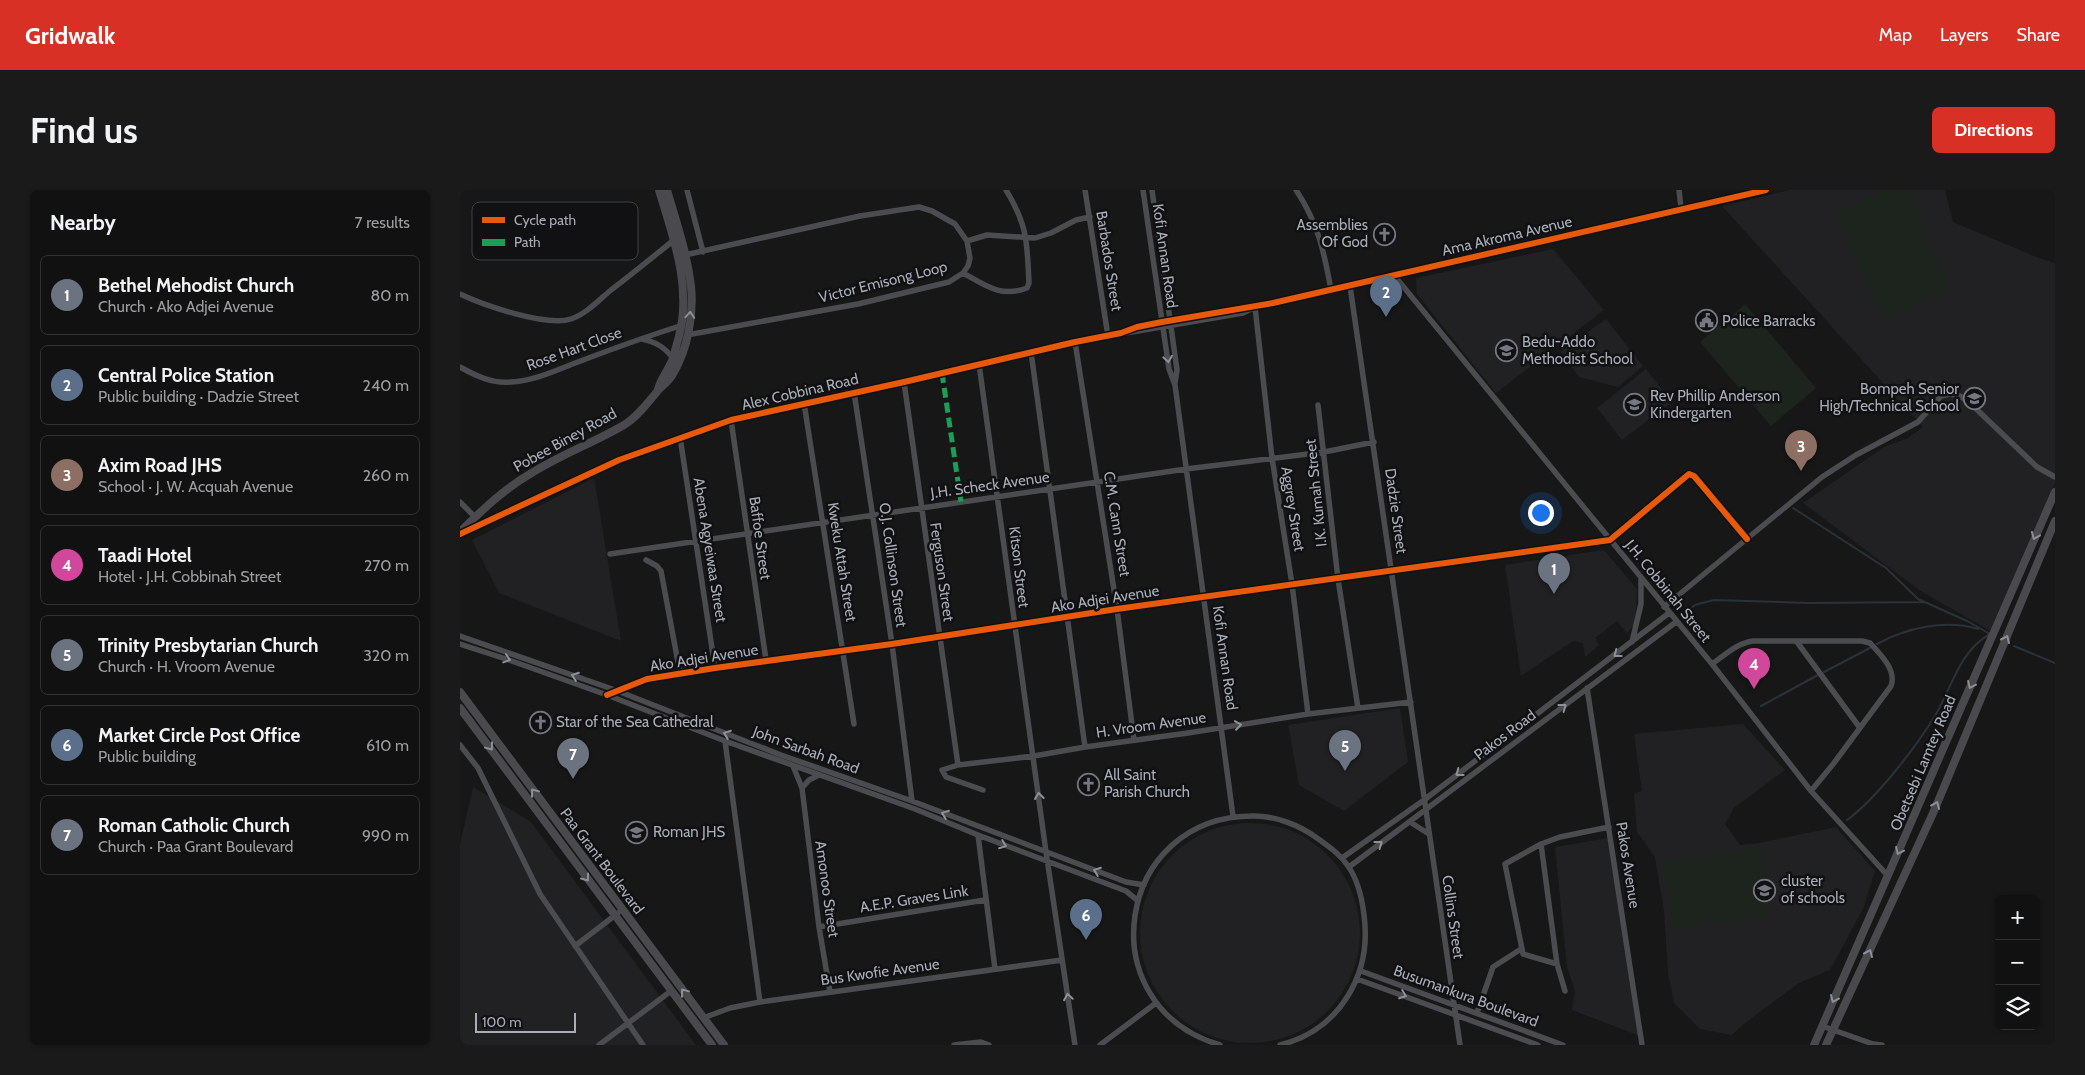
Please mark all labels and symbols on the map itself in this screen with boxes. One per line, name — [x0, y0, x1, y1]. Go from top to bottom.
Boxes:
legend — [472, 202, 638, 260]
street label: Kofi Annan Road — [1149, 203, 1181, 309]
street label: Barbados Street — [1092, 210, 1126, 312]
text: Cycle path — [514, 211, 576, 229]
street label: Ama Akroma Avenue — [1440, 212, 1574, 260]
place label: Assemblies Of God — [1297, 216, 1368, 251]
church icon: Assemblies Of God — [1372, 222, 1396, 246]
text: Path — [514, 233, 541, 251]
street label: Victor Emisong Loop — [817, 257, 949, 307]
pin: 2 — [1370, 276, 1402, 317]
public building icon: Police Barracks — [1694, 309, 1718, 333]
one-way arrow — [685, 311, 696, 319]
place label: Police Barracks — [1722, 312, 1816, 330]
street label: Rose Hart Close — [524, 323, 624, 375]
place label: Bedu-Addo Methodist School — [1522, 333, 1633, 368]
school or university icon: Bedu-Addo Methodist School — [1494, 339, 1518, 363]
one-way arrow — [1162, 356, 1173, 364]
street label: Alex Cobbina Road — [740, 370, 860, 414]
place label: Bompeh Senior High/Technical School — [1819, 380, 1959, 415]
school or university icon: Bompeh Senior High/Technical School — [1963, 386, 1987, 410]
place label: Rev Phillip Anderson Kindergarten — [1650, 387, 1780, 422]
school or university icon: Rev Phillip Anderson Kindergarten — [1622, 393, 1646, 417]
street label: Pobee Biney Road — [510, 404, 620, 476]
pin: 3 — [1785, 430, 1817, 471]
street label: I.K. Kumah Street — [1301, 438, 1331, 548]
street label: Aggrey Street — [1277, 465, 1309, 553]
street label: Dadzie Street — [1381, 467, 1411, 555]
street label: J.H. Scheck Avenue — [928, 468, 1051, 502]
street label: C.M. Cann Street — [1100, 470, 1134, 578]
street label: Abena Agyeiwaa Street — [690, 476, 730, 624]
street label: Baffoe Street — [745, 495, 775, 581]
your location — [1528, 500, 1554, 526]
street label: Kweku Attah Street — [824, 501, 860, 623]
street label: O.J. Collinson Street — [875, 502, 911, 628]
street label: Ferguson Street — [926, 521, 958, 623]
street label: Kitson Street — [1005, 525, 1033, 609]
one-way arrow — [2031, 531, 2042, 540]
street label: J.H. Cobbinah Street — [1620, 535, 1715, 646]
pin: 1 — [1538, 553, 1570, 594]
street label: Ako Adjei Avenue — [1049, 581, 1161, 616]
street label: Kofi Annan Road — [1209, 605, 1241, 711]
one-way arrow — [2000, 635, 2011, 644]
street label: Ako Adjei Avenue — [648, 640, 760, 675]
one-way arrow — [1613, 648, 1622, 657]
pin: 4 — [1738, 648, 1770, 689]
one-way arrow — [502, 653, 510, 663]
one-way arrow — [571, 672, 580, 682]
one-way arrow — [1968, 680, 1978, 689]
street label: Obetsebi Lamtey Road — [1886, 693, 1960, 833]
one-way arrow — [1557, 704, 1566, 712]
street label: Pakos Road — [1471, 706, 1539, 764]
street label: H. Vroom Avenue — [1095, 708, 1207, 742]
church icon: Star of the Sea Cathedral — [528, 710, 552, 734]
place label: Star of the Sea Cathedral — [556, 713, 714, 731]
one-way arrow — [1233, 720, 1242, 730]
street label: John Sarbah Road — [749, 722, 862, 778]
one-way arrow — [723, 730, 732, 740]
pin: 5 — [1329, 730, 1361, 771]
pin: 7 — [557, 738, 589, 779]
one-way arrow — [484, 741, 492, 750]
place label: All Saint Parish Church — [1104, 766, 1190, 801]
one-way arrow — [1456, 768, 1465, 776]
church icon: All Saint Parish Church — [1076, 772, 1100, 796]
one-way arrow — [531, 788, 540, 798]
one-way arrow — [1034, 792, 1045, 800]
one-way arrow — [1930, 801, 1940, 810]
street label: Paa Grant Boulevard — [556, 804, 648, 918]
one-way arrow — [941, 809, 950, 820]
school or university icon: Roman JHS — [625, 820, 649, 844]
street label: Pakos Avenue — [1612, 820, 1644, 910]
place label: Roman JHS — [653, 823, 726, 841]
street label: Amonoo Street — [811, 839, 843, 939]
one-way arrow — [998, 839, 1007, 849]
one-way arrow — [1373, 842, 1382, 850]
one-way arrow — [1896, 845, 1906, 854]
one-way arrow — [1093, 867, 1102, 877]
one-way arrow — [581, 872, 589, 881]
place label: cluster of schools — [1781, 872, 1845, 907]
street label: Collins Street — [1438, 874, 1468, 960]
school or university icon: cluster of schools — [1753, 878, 1777, 902]
street label: A.E.P. Graves Link — [859, 882, 970, 916]
pin: 6 — [1070, 899, 1102, 940]
one-way arrow — [1862, 949, 1873, 958]
street label: Bus Kwofie Avenue — [819, 955, 941, 989]
street label: Busumankura Boulevard — [1391, 961, 1541, 1031]
one-way arrow — [681, 989, 689, 998]
one-way arrow — [1398, 989, 1407, 999]
one-way arrow — [1063, 992, 1073, 1001]
one-way arrow — [1829, 994, 1840, 1003]
scale bar — [475, 1010, 576, 1033]

